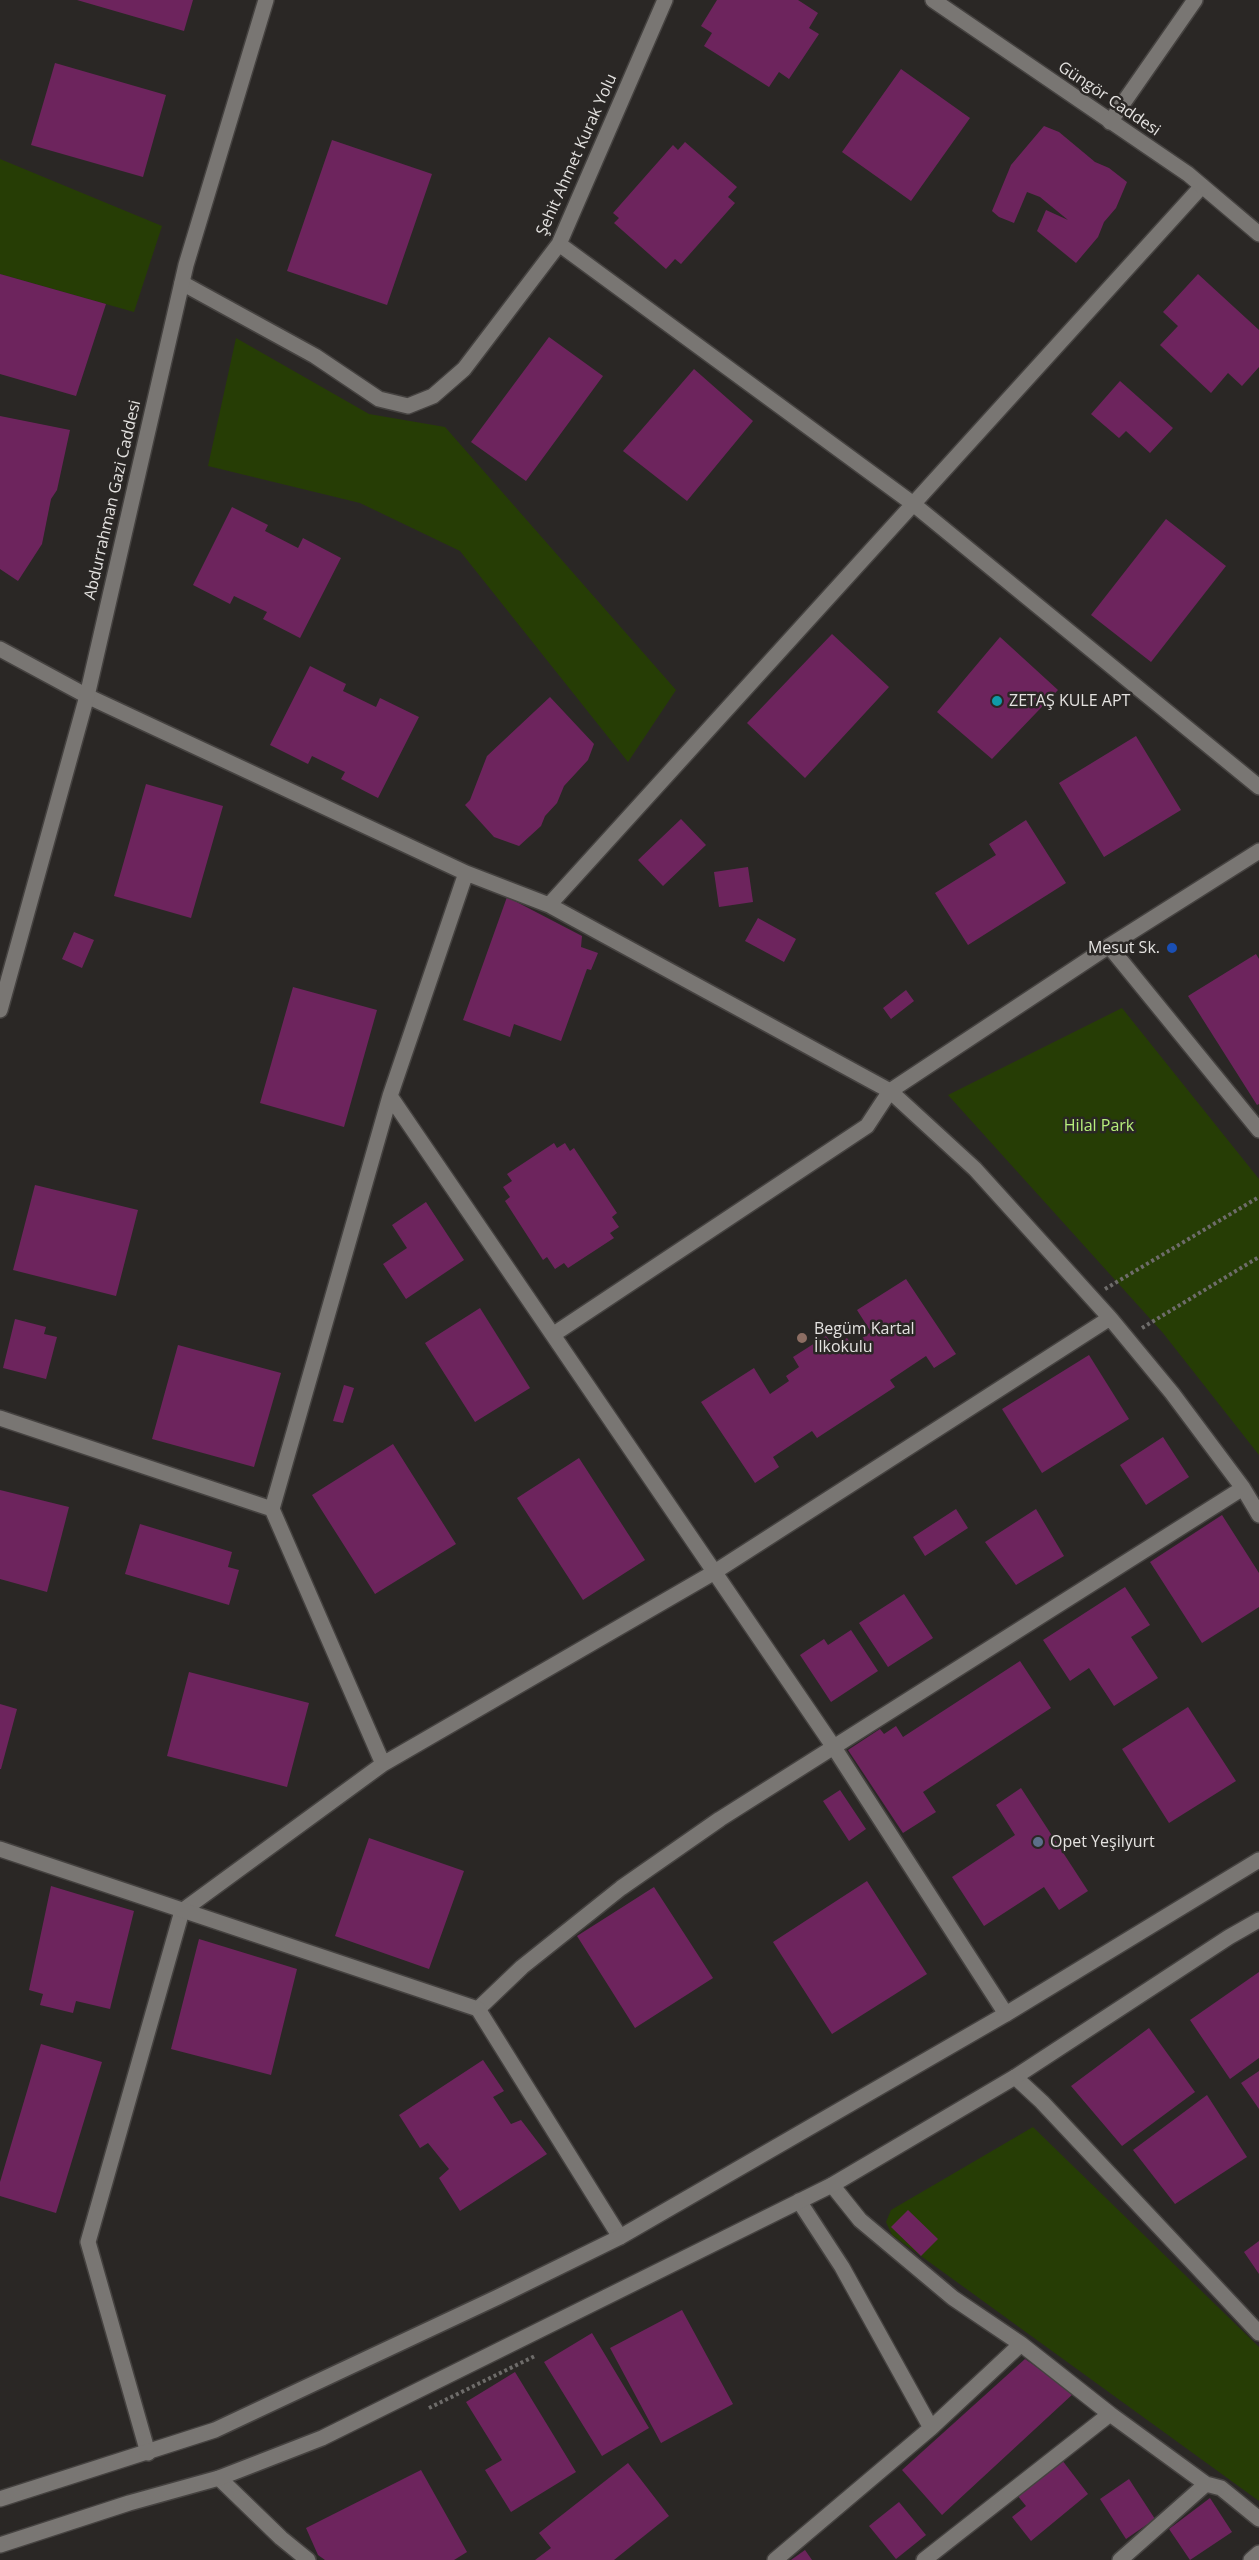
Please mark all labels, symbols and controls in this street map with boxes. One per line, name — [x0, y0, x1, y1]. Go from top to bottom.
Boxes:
street label: Güngör Caddesi — [1054, 58, 1164, 140]
street label: Şehit Ahmet Kurak Yolu — [533, 71, 621, 239]
street label: Abdurrahman Gazi Caddesi — [81, 398, 145, 602]
place label: ZETAŞ KULE APT — [1009, 691, 1130, 711]
marker: ZETAŞ KULE APT — [990, 694, 1004, 708]
place label: Mesut Sk. — [1088, 938, 1160, 958]
marker: Mesut Sk. — [1165, 941, 1179, 955]
park label: Hilal Park — [1064, 1116, 1134, 1136]
place label: Begüm Kartal İlkokulu — [814, 1319, 915, 1357]
marker: Begüm Kartal İlkokulu — [795, 1331, 809, 1345]
place label: Opet Yeşilyurt — [1050, 1832, 1155, 1852]
marker: Opet Yeşilyurt — [1031, 1835, 1045, 1849]

